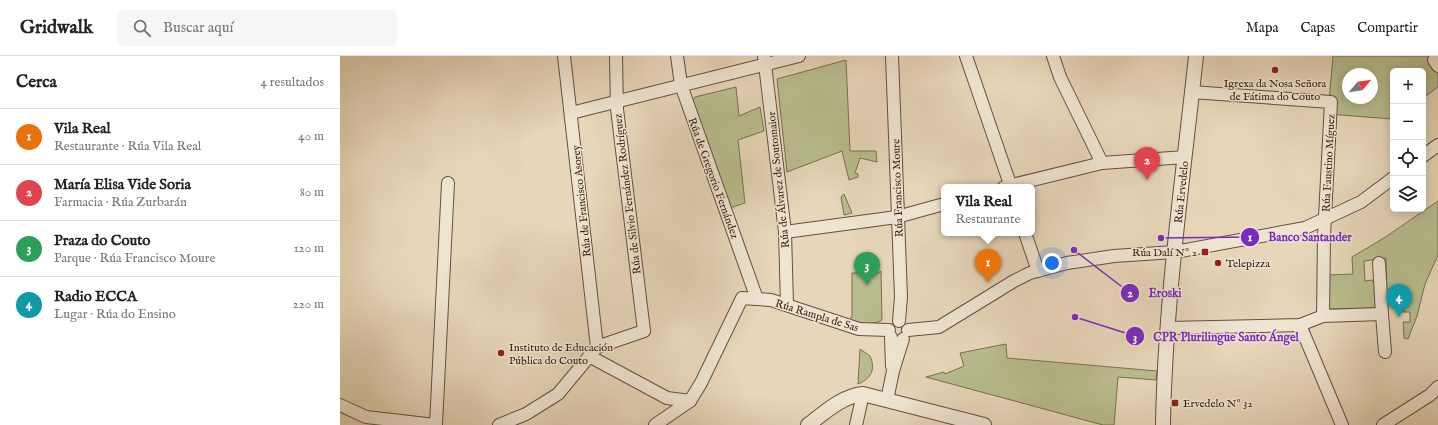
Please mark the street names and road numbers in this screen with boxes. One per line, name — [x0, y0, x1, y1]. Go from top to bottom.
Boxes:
street label: Rúa de Álvarez de Soutomaior — [765, 111, 793, 249]
street label: Rúa de Silvio Fernández Rodríguez — [611, 113, 645, 275]
street label: Rúa Faustino Míguez — [1319, 114, 1339, 213]
street label: Rúa de Gregorio Fernández — [685, 116, 742, 241]
street label: Rúa Francisco Moure — [889, 139, 907, 237]
street label: Rúa de Francisco Asorey — [569, 144, 595, 257]
street label: Rúa Ervedelo — [1172, 160, 1192, 224]
street label: Rúa Rampla de Sas — [773, 297, 860, 335]

